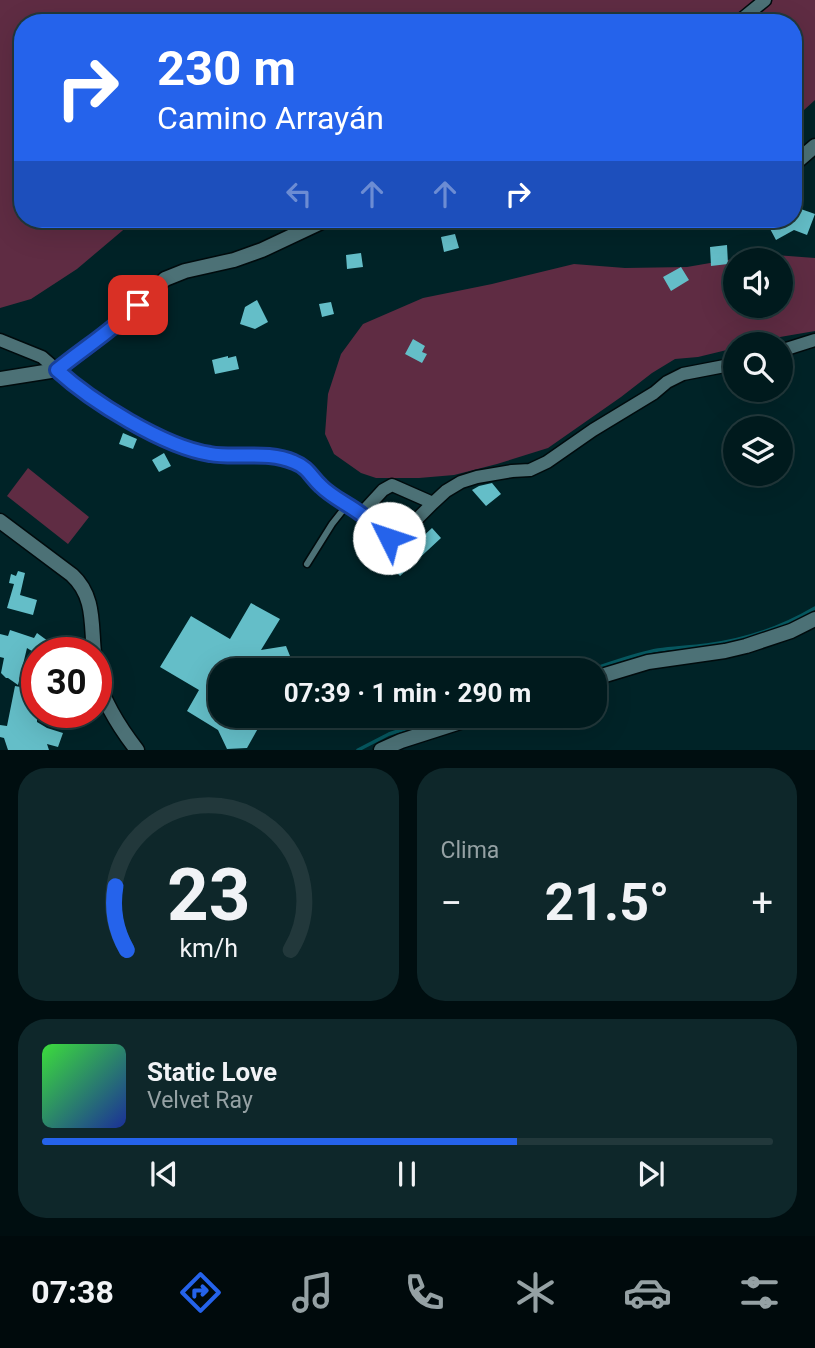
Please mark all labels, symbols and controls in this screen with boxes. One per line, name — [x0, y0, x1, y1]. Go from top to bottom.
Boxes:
text: 230 m — [157, 40, 296, 97]
icon: right — [42, 42, 133, 133]
text: Camino Arrayán — [157, 99, 384, 137]
icon: left — [280, 175, 318, 213]
icon: ahead — [353, 175, 391, 213]
icon: ahead — [426, 175, 464, 213]
icon: right — [499, 175, 537, 213]
map controls — [723, 248, 793, 486]
button: sound — [723, 248, 793, 318]
pin — [108, 275, 168, 335]
icon: arrive — [119, 286, 157, 324]
button: search — [723, 332, 793, 402]
button: layers — [723, 416, 793, 486]
position arrow — [352, 501, 426, 575]
speed limit sign: 30 — [21, 637, 112, 728]
text: 07:39 · 1 min · 290 m — [284, 678, 531, 708]
text: Clima — [441, 837, 499, 864]
text: 23 — [166, 853, 250, 939]
text: 21.5° — [544, 872, 669, 933]
text: − — [441, 881, 462, 925]
text: + — [751, 881, 773, 925]
text: km/h — [179, 934, 238, 963]
text: Static Love — [147, 1057, 277, 1087]
text: Velvet Ray — [147, 1087, 253, 1114]
icon: previous — [145, 1155, 183, 1193]
icon: pause — [388, 1155, 426, 1193]
icon: next — [632, 1155, 670, 1193]
icon: directions — [176, 1268, 225, 1317]
icon: music — [288, 1268, 337, 1317]
icon: phone — [400, 1268, 449, 1317]
icon: climate — [511, 1268, 560, 1317]
icon: car — [623, 1268, 672, 1317]
icon: filters — [735, 1268, 784, 1317]
text: 07:38 — [31, 1273, 114, 1311]

